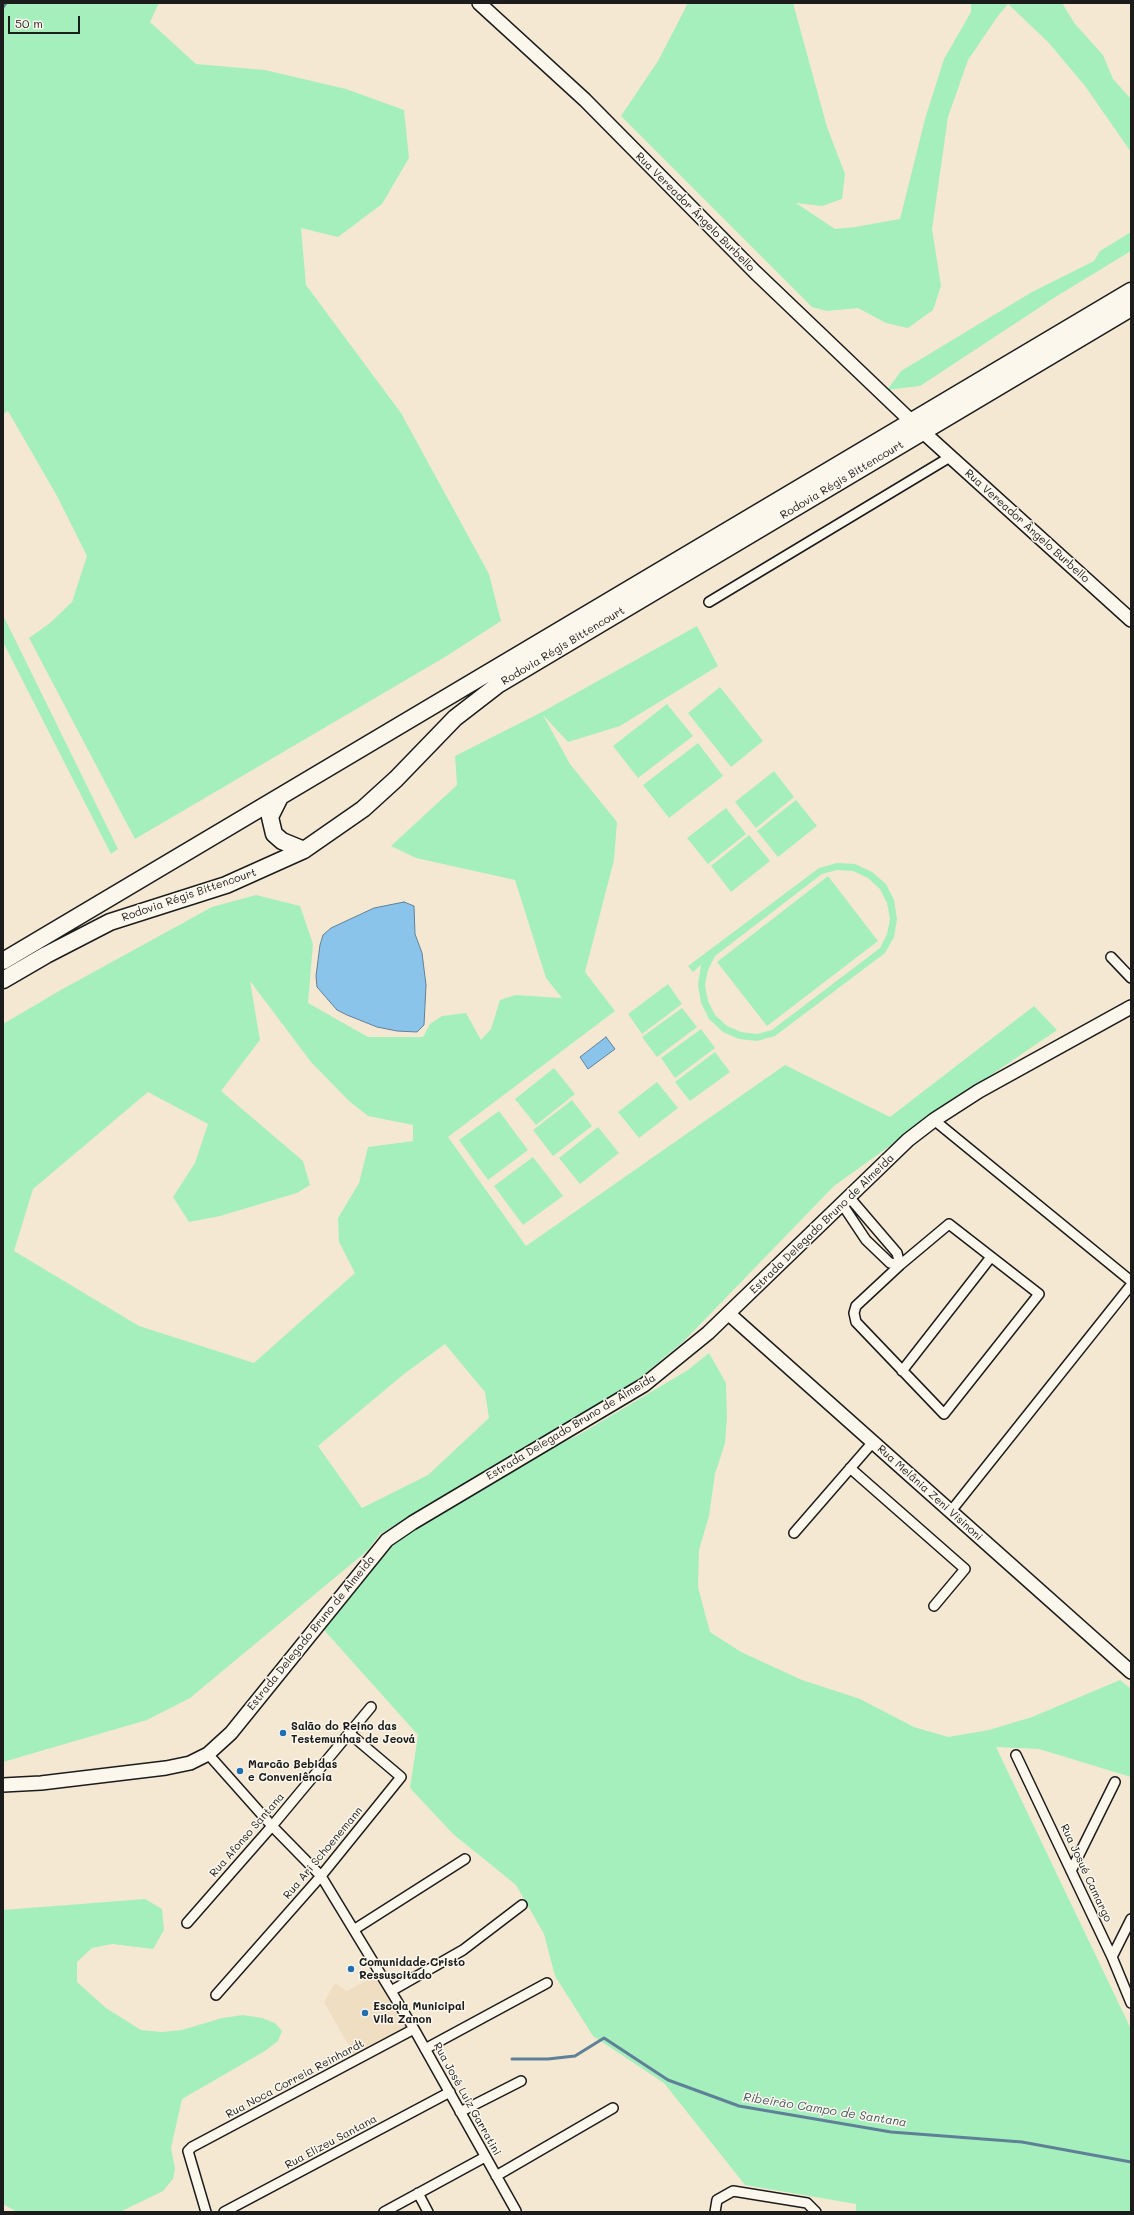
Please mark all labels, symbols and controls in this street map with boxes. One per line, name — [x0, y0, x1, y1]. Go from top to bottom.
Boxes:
scale bar — [10, 8, 82, 34]
text: 50 m — [15, 15, 43, 31]
street label: Rua Vereador Ângelo Burbello — [633, 150, 757, 274]
street label: Rodovia Régis Bittencourt — [778, 438, 906, 522]
street label: Rua Vereador Ângelo Burbello — [962, 467, 1092, 585]
street label: Rodovia Régis Bittencourt — [499, 604, 627, 688]
street label: Rodovia Régis Bittencourt — [120, 866, 258, 924]
street label: Estrada Delegado Bruno de Almeida — [747, 1151, 897, 1297]
street label: Estrada Delegado Bruno de Almeida — [484, 1371, 658, 1483]
street label: Rua Melânia Zeni Visinoni — [875, 1442, 985, 1544]
street label: Estrada Delegado Bruno de Almeida — [244, 1553, 378, 1713]
place label: Salão do Reino das Testemunhas de Jeová — [291, 1720, 415, 1746]
marker: Salão do Reino das Testemunhas de Jeová — [278, 1728, 288, 1738]
place label: Marcão Bebidas e Conveniência — [248, 1758, 337, 1784]
marker: Marcão Bebidas e Conveniência — [235, 1766, 245, 1776]
street label: Rua Afonso Santana — [207, 1790, 287, 1880]
street label: Rua Ari Schoenemann — [281, 1804, 365, 1902]
street label: Rua Josué Camargo — [1058, 1822, 1114, 1924]
place label: Comunidade Cristo Ressuscitado — [359, 1956, 465, 1982]
marker: Comunidade Cristo Ressuscitado — [346, 1964, 356, 1974]
place label: Escola Municipal Vila Zanon — [373, 2000, 465, 2026]
marker: Escola Municipal Vila Zanon — [360, 2008, 370, 2018]
street label: Rua Noca Correia Reinhardt — [224, 2037, 366, 2121]
street label: Rua José Luiz Garratini — [430, 2040, 504, 2158]
water label: Ribeirão Campo de Santana — [742, 2090, 908, 2130]
street label: Rua Elizeu Santana — [283, 2112, 379, 2172]

